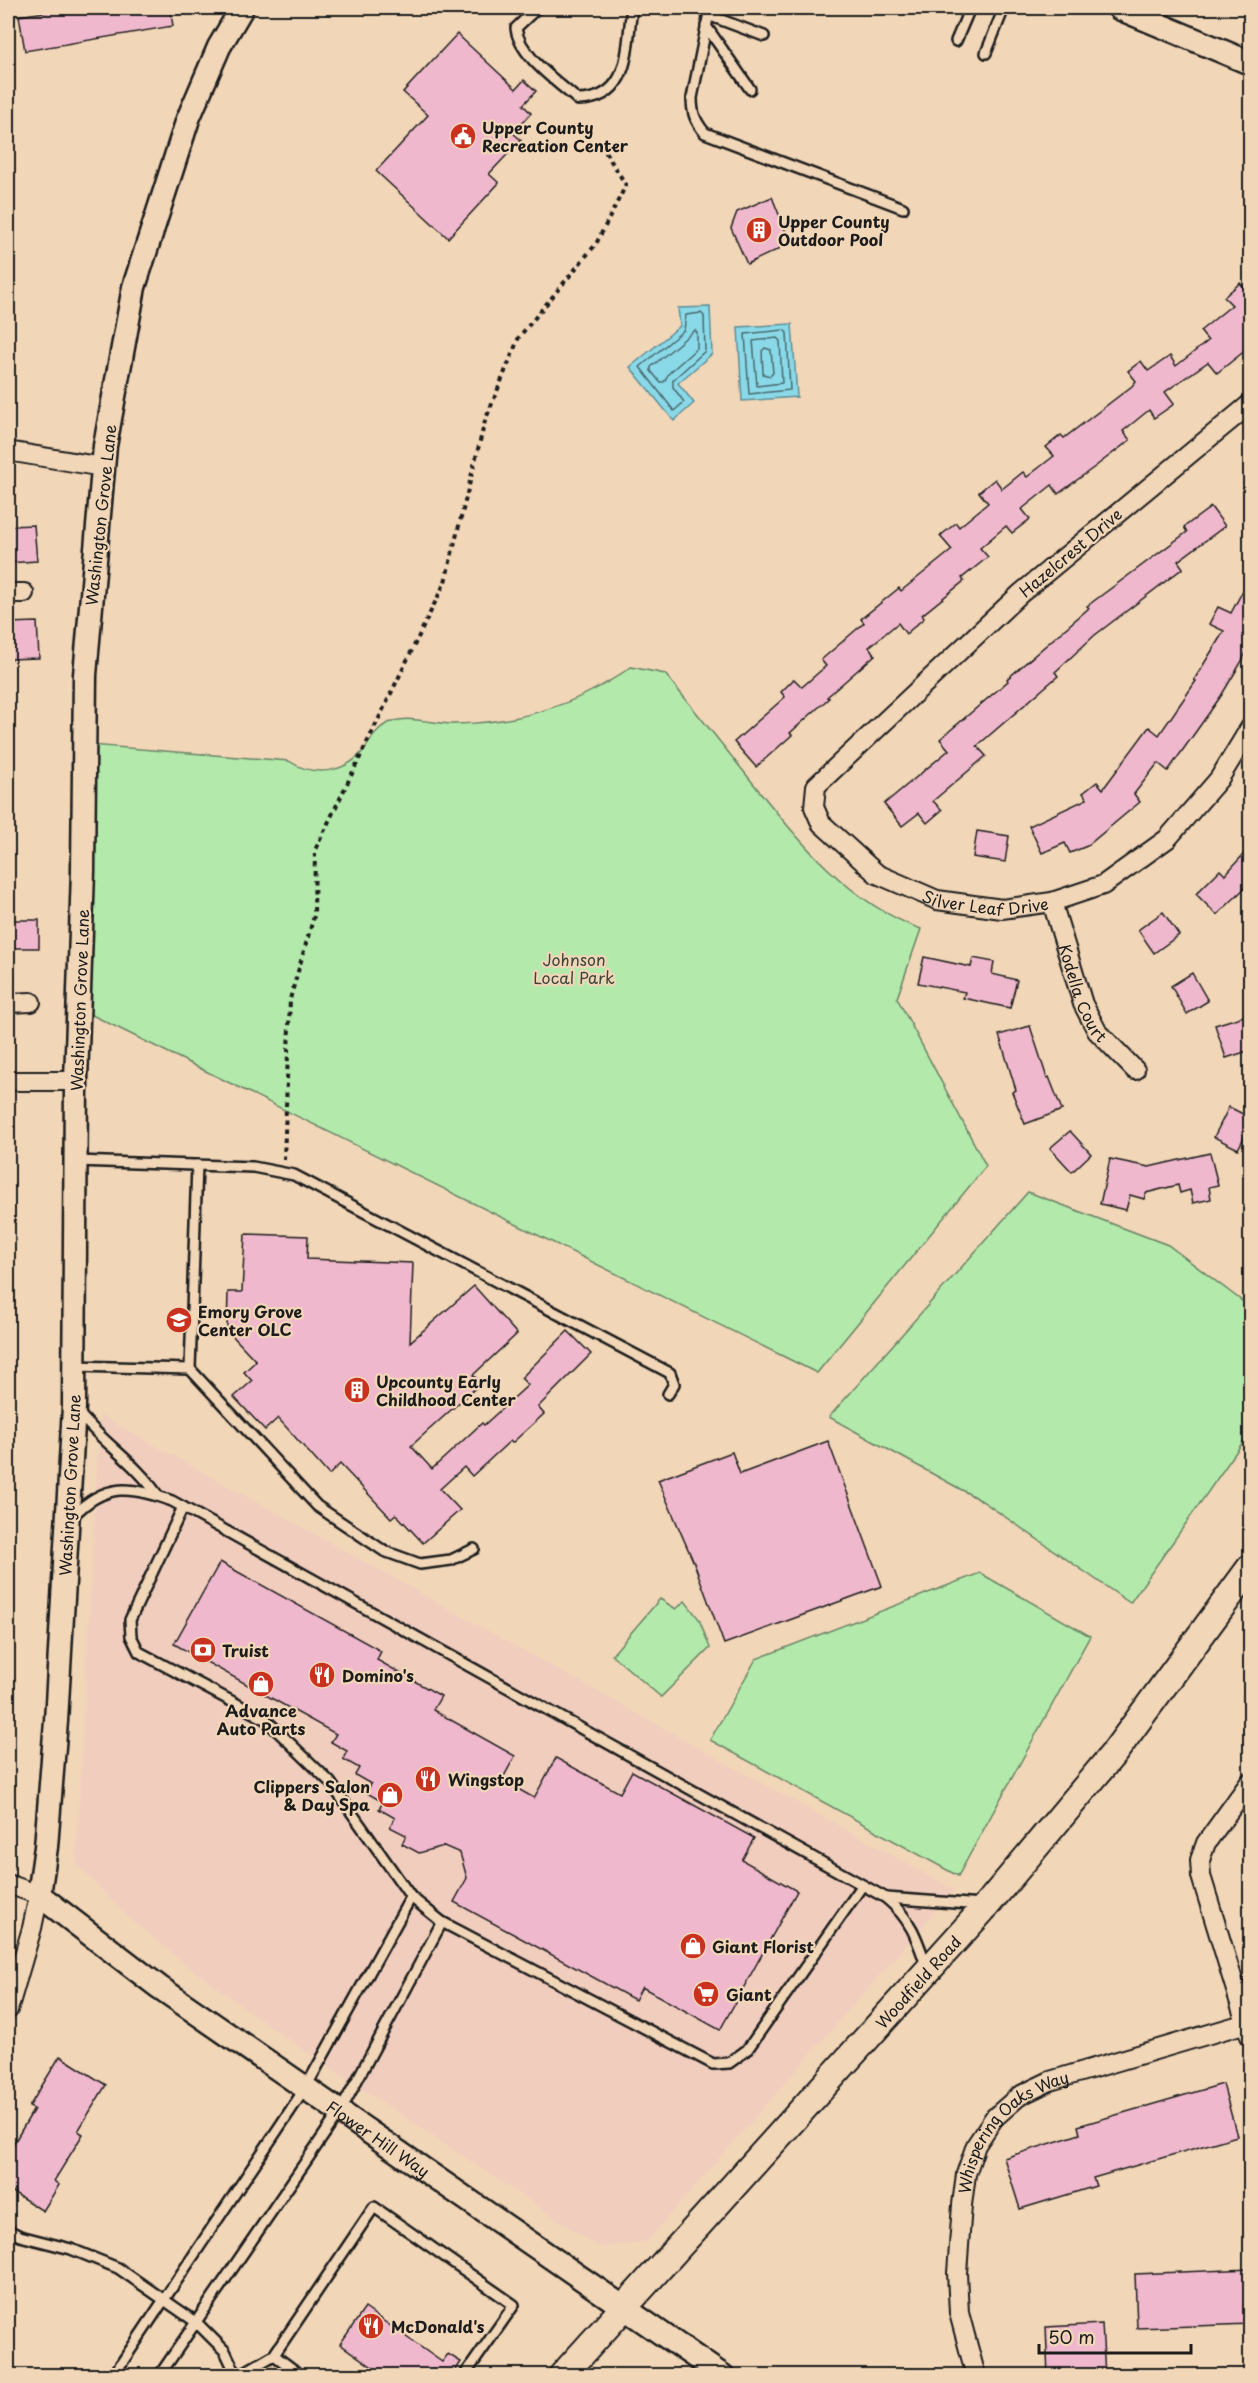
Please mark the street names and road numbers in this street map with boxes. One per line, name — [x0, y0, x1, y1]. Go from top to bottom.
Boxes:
street label: Washington Grove Lane — [79, 423, 121, 607]
street label: Hazelcrest Drive — [1013, 502, 1127, 602]
street label: Silver Leaf Drive — [919, 883, 1050, 921]
street label: Washington Grove Lane — [64, 909, 94, 1091]
street label: Kodella Court — [1053, 941, 1113, 1047]
street label: Washington Grove Lane — [52, 1393, 86, 1577]
street label: Woodfield Road — [869, 1930, 966, 2034]
street label: Whispering Oaks Way — [952, 2064, 1071, 2195]
street label: Flower Hill Way — [322, 2094, 435, 2183]

